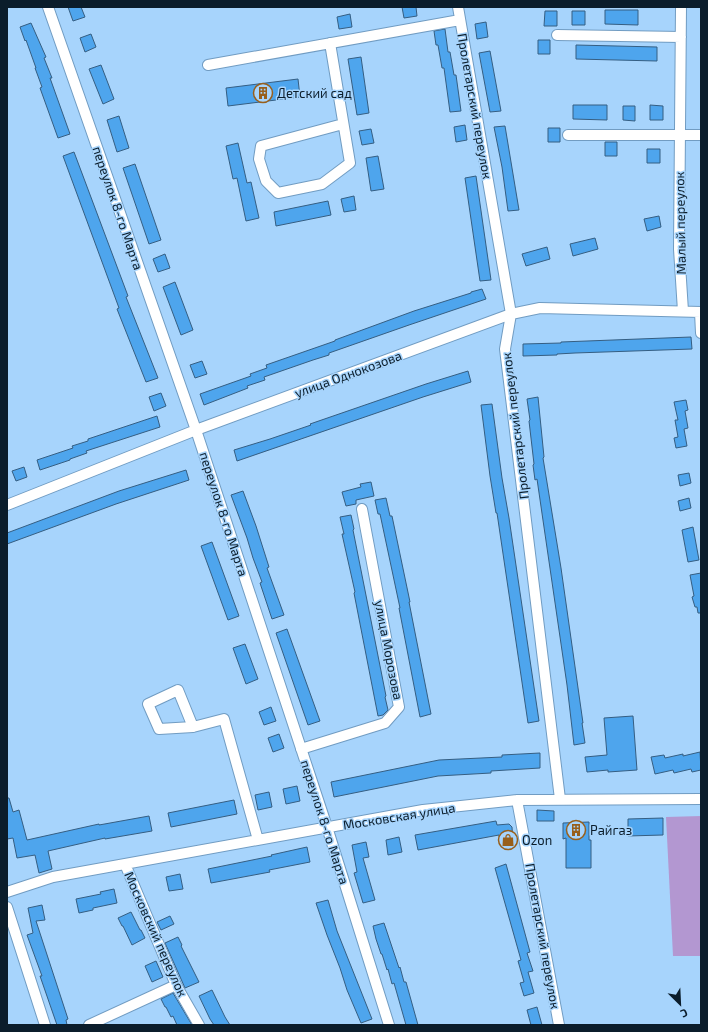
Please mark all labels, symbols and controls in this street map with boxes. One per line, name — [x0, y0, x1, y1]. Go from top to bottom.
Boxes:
street label: Пролетарский переулок — [454, 32, 496, 180]
building icon: Детский сад — [252, 82, 274, 104]
place label: Детский сад — [277, 85, 352, 101]
street label: переулок 8-го Марта — [89, 144, 147, 272]
street label: Малый переулок — [671, 171, 689, 275]
street label: улица Однокозова — [292, 347, 404, 401]
street label: Пролетарский переулок — [498, 352, 532, 500]
street label: переулок 8-го Марта — [196, 450, 252, 578]
street label: улица Морозова — [371, 599, 407, 701]
street label: переулок 8-го Марта — [297, 758, 353, 886]
street label: Московская улица — [342, 799, 456, 833]
building icon: Райгаз — [565, 819, 587, 841]
place label: Райгаз — [590, 822, 632, 838]
shop icon: Ozon — [497, 829, 519, 851]
place label: Ozon — [522, 832, 552, 848]
street label: Пролетарский переулок — [522, 862, 564, 1010]
street label: Московский переулок — [121, 869, 191, 999]
north arrow — [660, 984, 700, 1024]
text: С — [678, 1006, 690, 1021]

